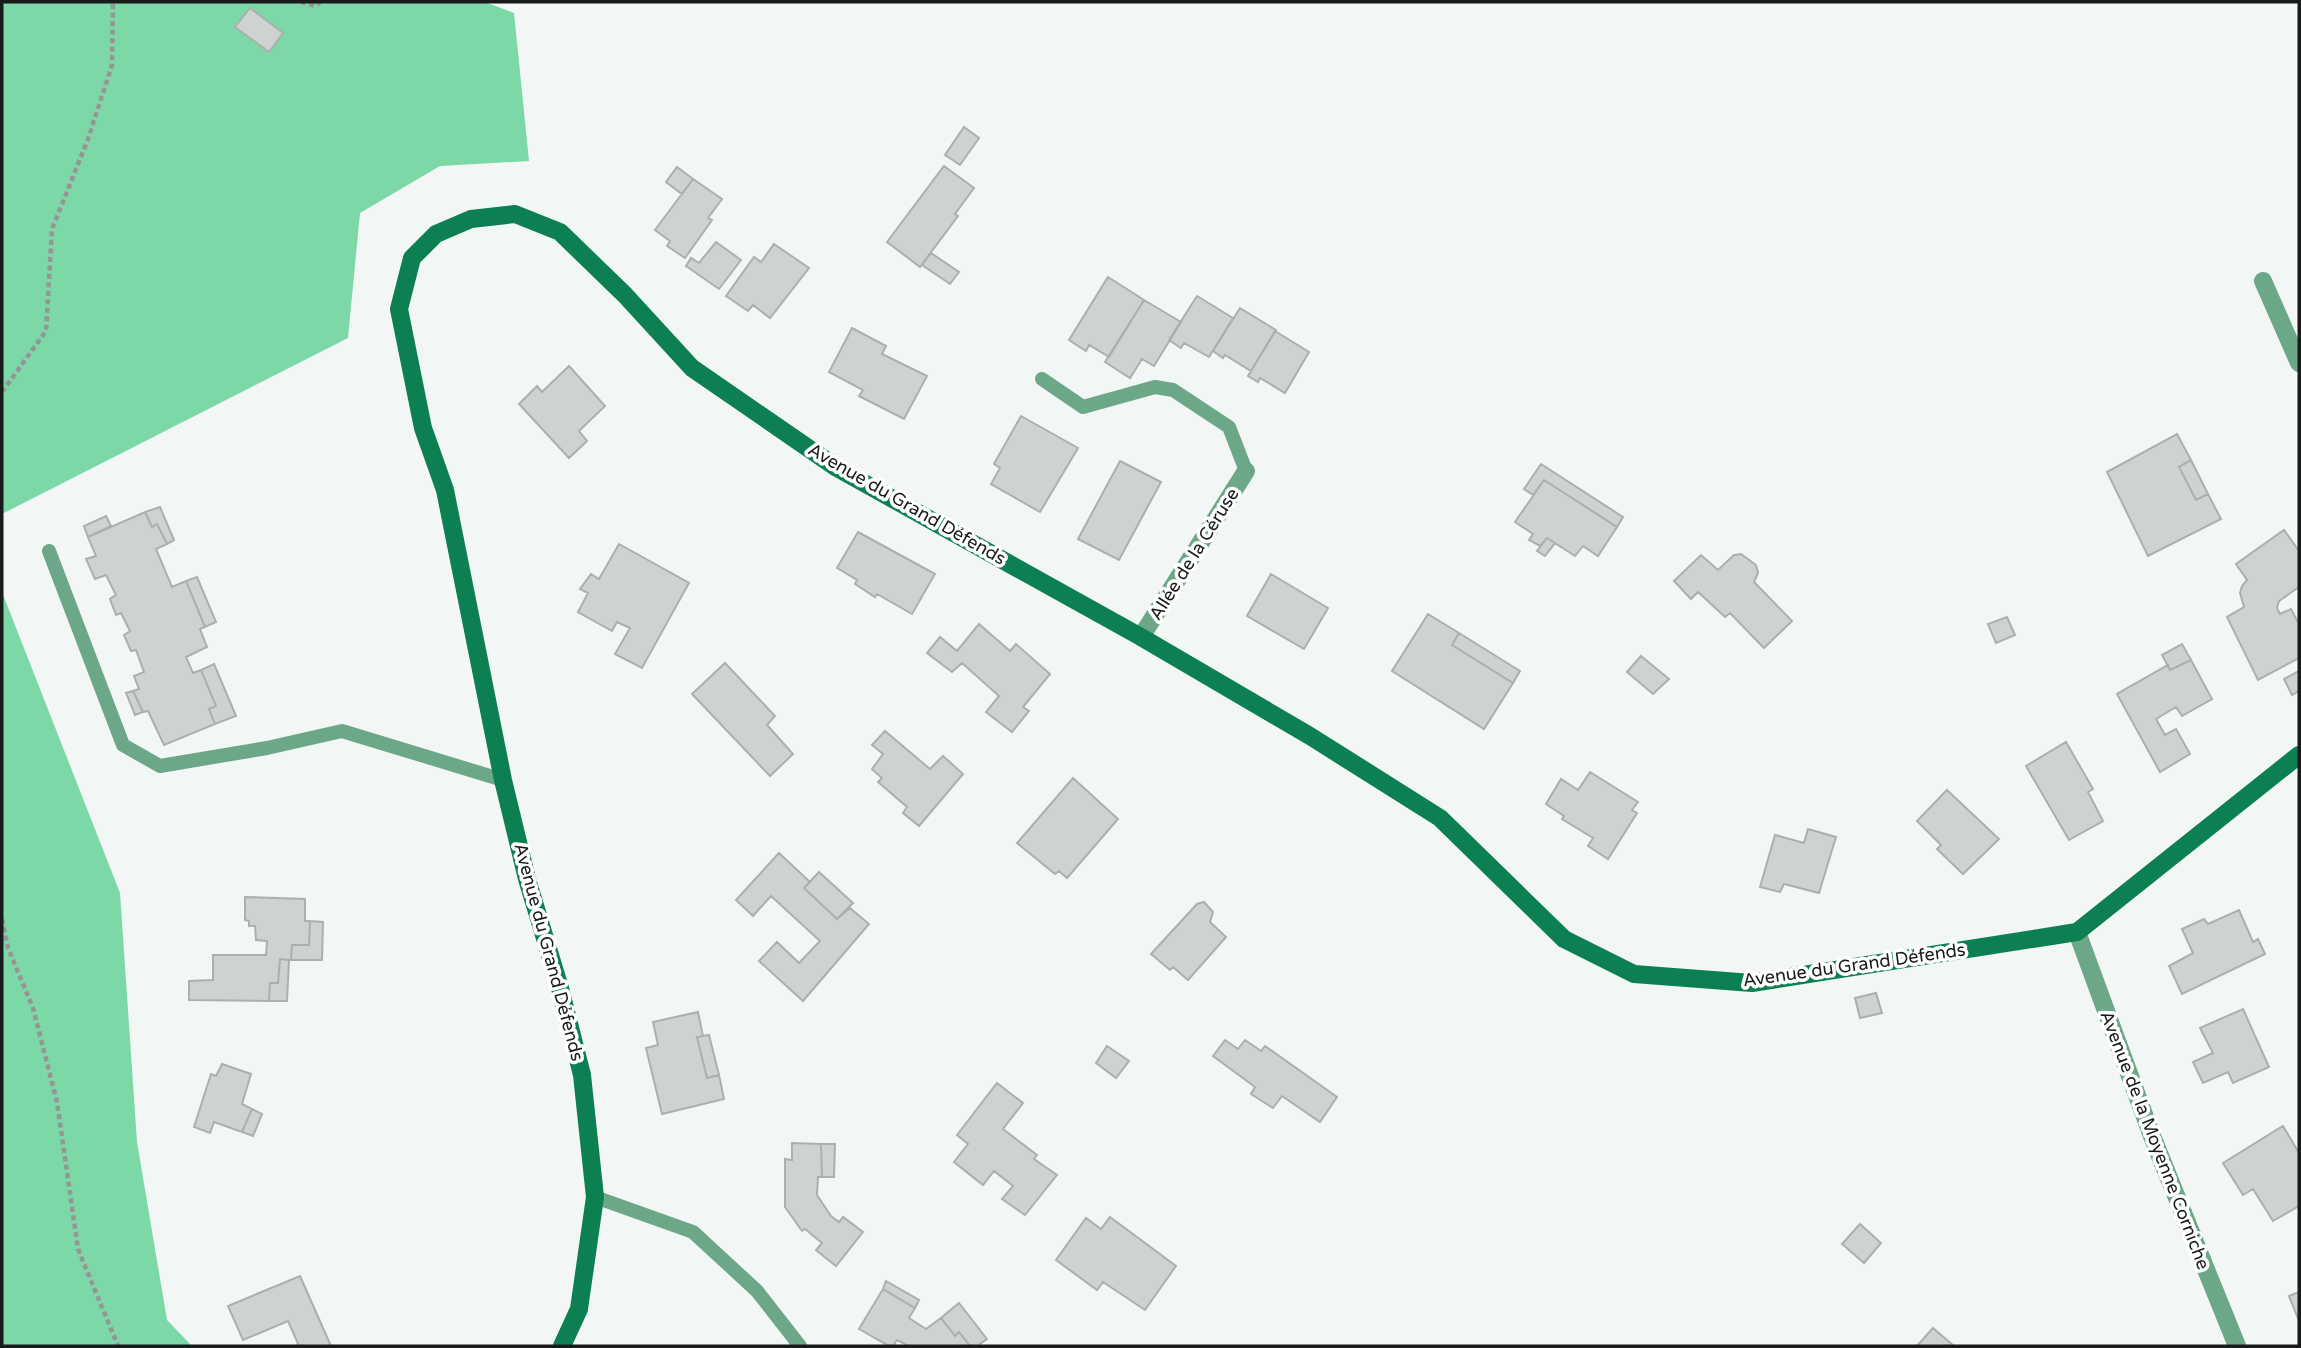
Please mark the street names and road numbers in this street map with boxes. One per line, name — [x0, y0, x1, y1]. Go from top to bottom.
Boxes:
street label: Avenue du Grand Défends — [804, 438, 1010, 570]
street label: Allée de la Céruse — [1144, 484, 1244, 624]
street label: Avenue du Grand Défends — [509, 841, 589, 1063]
street label: Avenue du Grand Défends — [1741, 938, 1967, 992]
street label: Avenue de la Moyenne Corniche — [2095, 1008, 2215, 1272]

